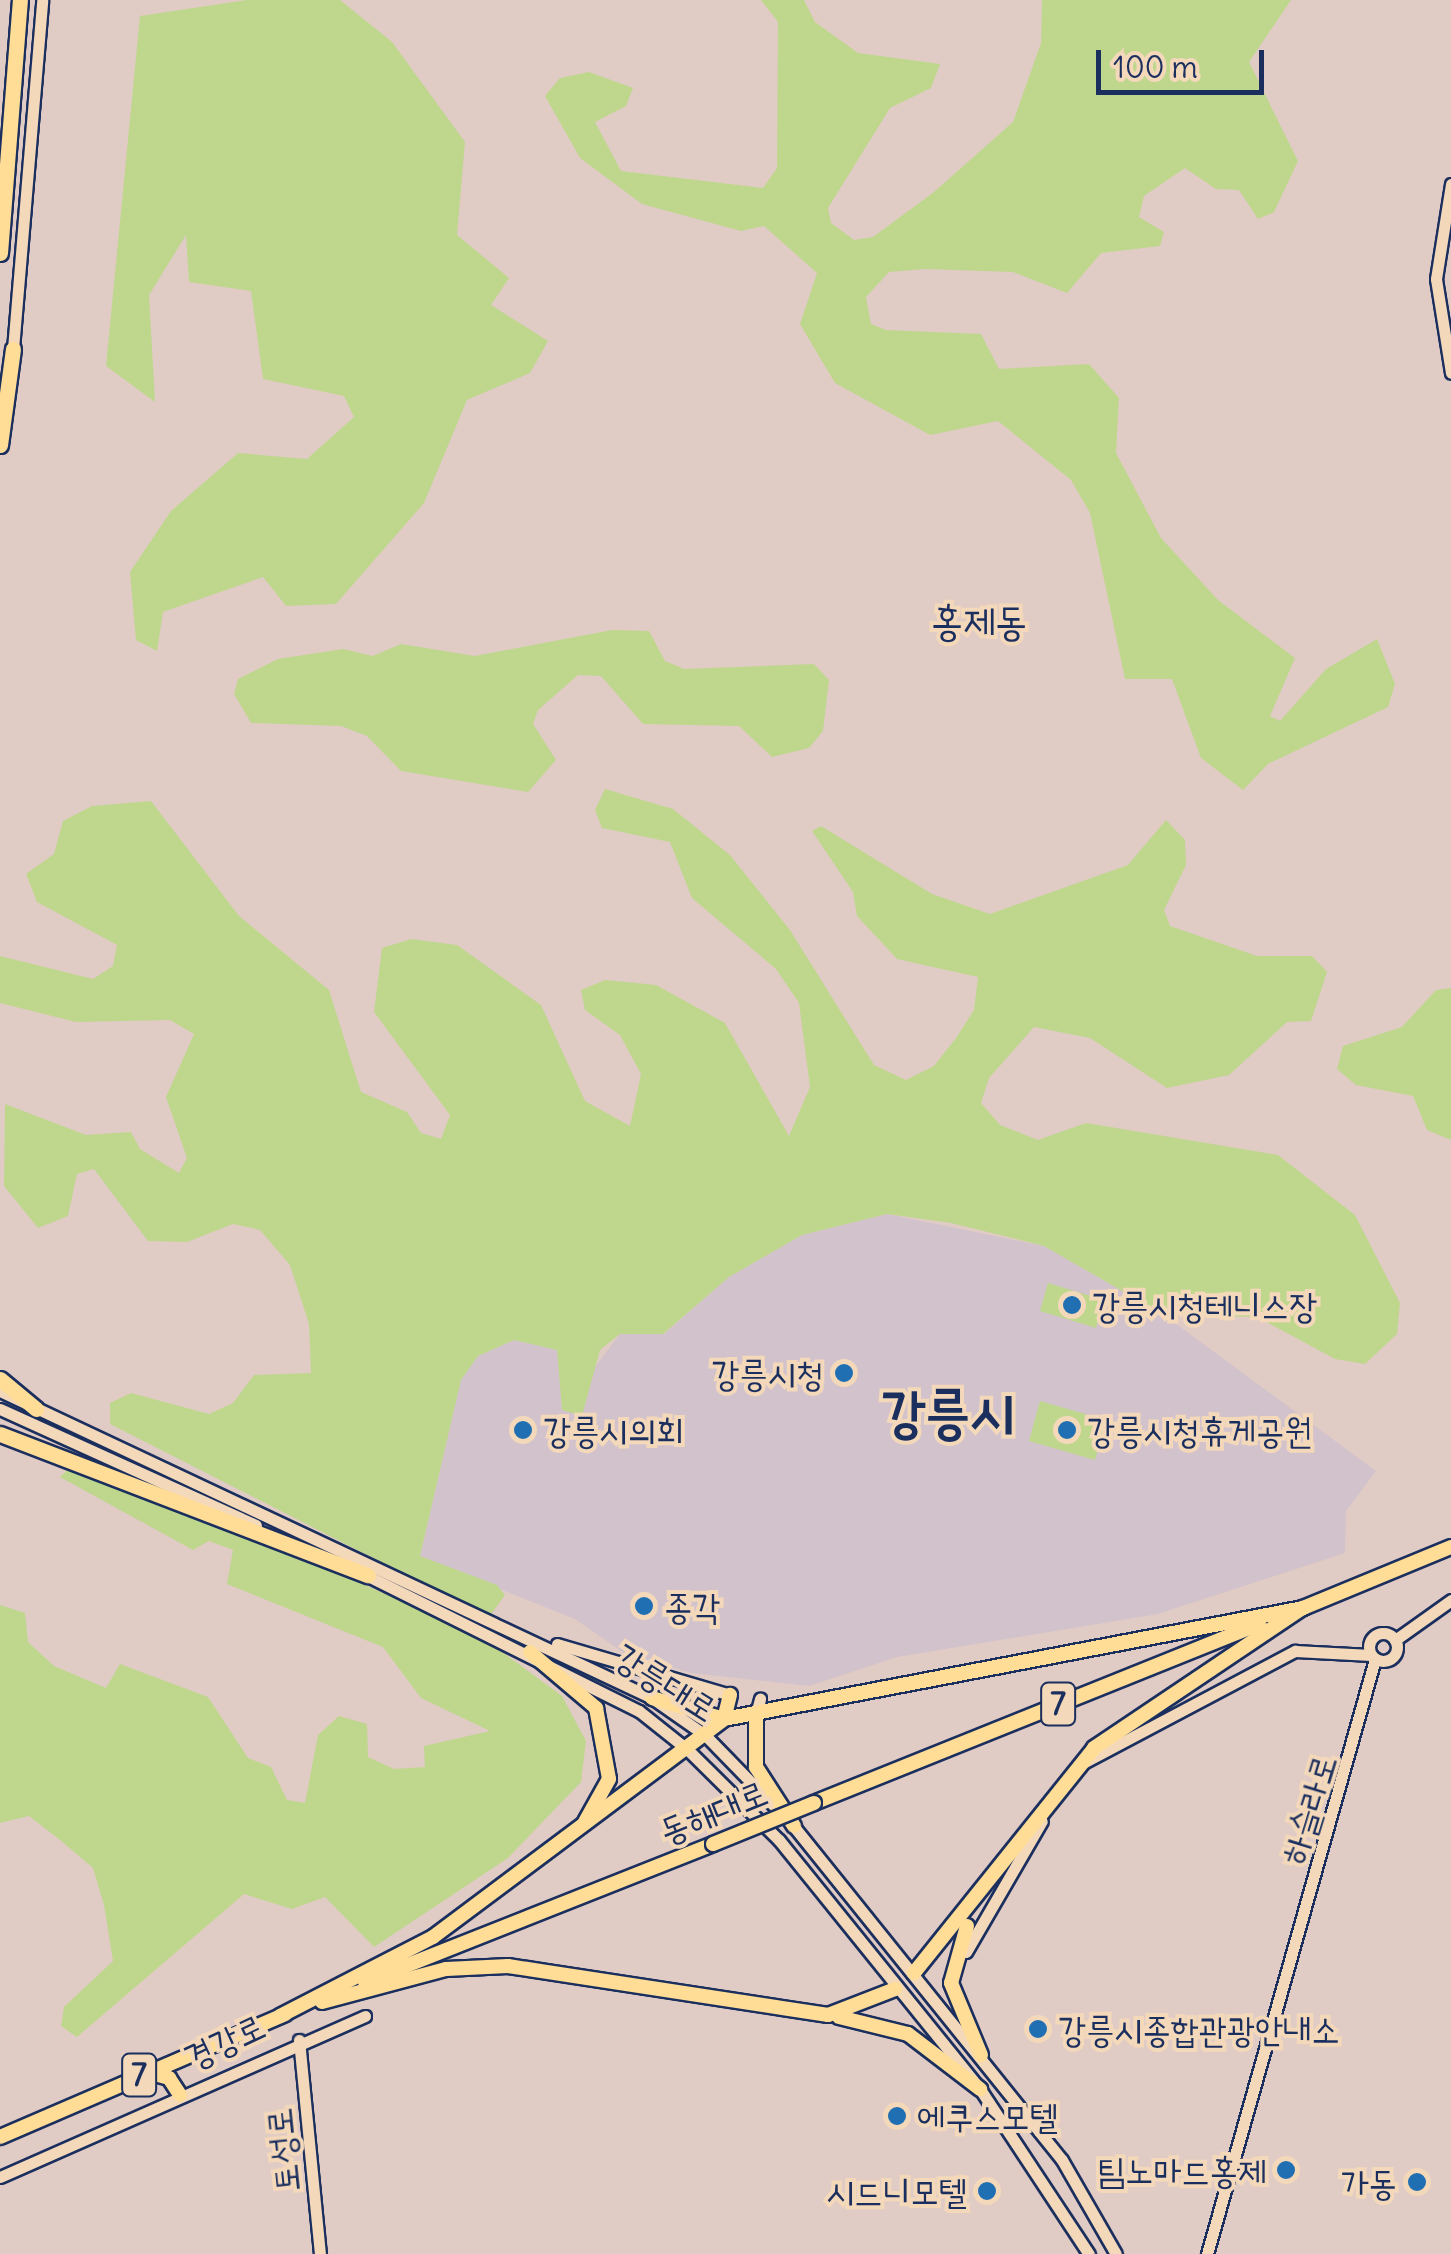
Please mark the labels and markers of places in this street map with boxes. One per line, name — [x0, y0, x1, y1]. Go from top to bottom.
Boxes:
place label: 강릉시청테니스장 — [1092, 1284, 1317, 1326]
marker: 강릉시청테니스장 — [1061, 1294, 1083, 1316]
place label: 강릉시청 — [711, 1352, 824, 1394]
marker: 강릉시청 — [833, 1362, 855, 1384]
place label: 강릉시의회 — [543, 1409, 684, 1451]
place label: 강릉시청휴게공원 — [1087, 1409, 1312, 1451]
marker: 강릉시의회 — [512, 1419, 534, 1441]
marker: 강릉시청휴게공원 — [1056, 1419, 1078, 1441]
place label: 종각 — [664, 1585, 720, 1627]
marker: 종각 — [633, 1595, 655, 1617]
place label: 강릉시종합관광안내소 — [1058, 2008, 1340, 2050]
marker: 강릉시종합관광안내소 — [1027, 2018, 1049, 2040]
place label: 에쿠스모텔 — [917, 2095, 1058, 2137]
marker: 에쿠스모텔 — [886, 2105, 908, 2127]
place label: 팀노마드홍제 — [1097, 2149, 1266, 2191]
marker: 팀노마드홍제 — [1275, 2159, 1297, 2181]
place label: 가동 — [1341, 2161, 1397, 2203]
place label: 시드니모텔 — [826, 2170, 967, 2212]
marker: 가동 — [1406, 2171, 1428, 2193]
marker: 시드니모텔 — [976, 2180, 998, 2202]

